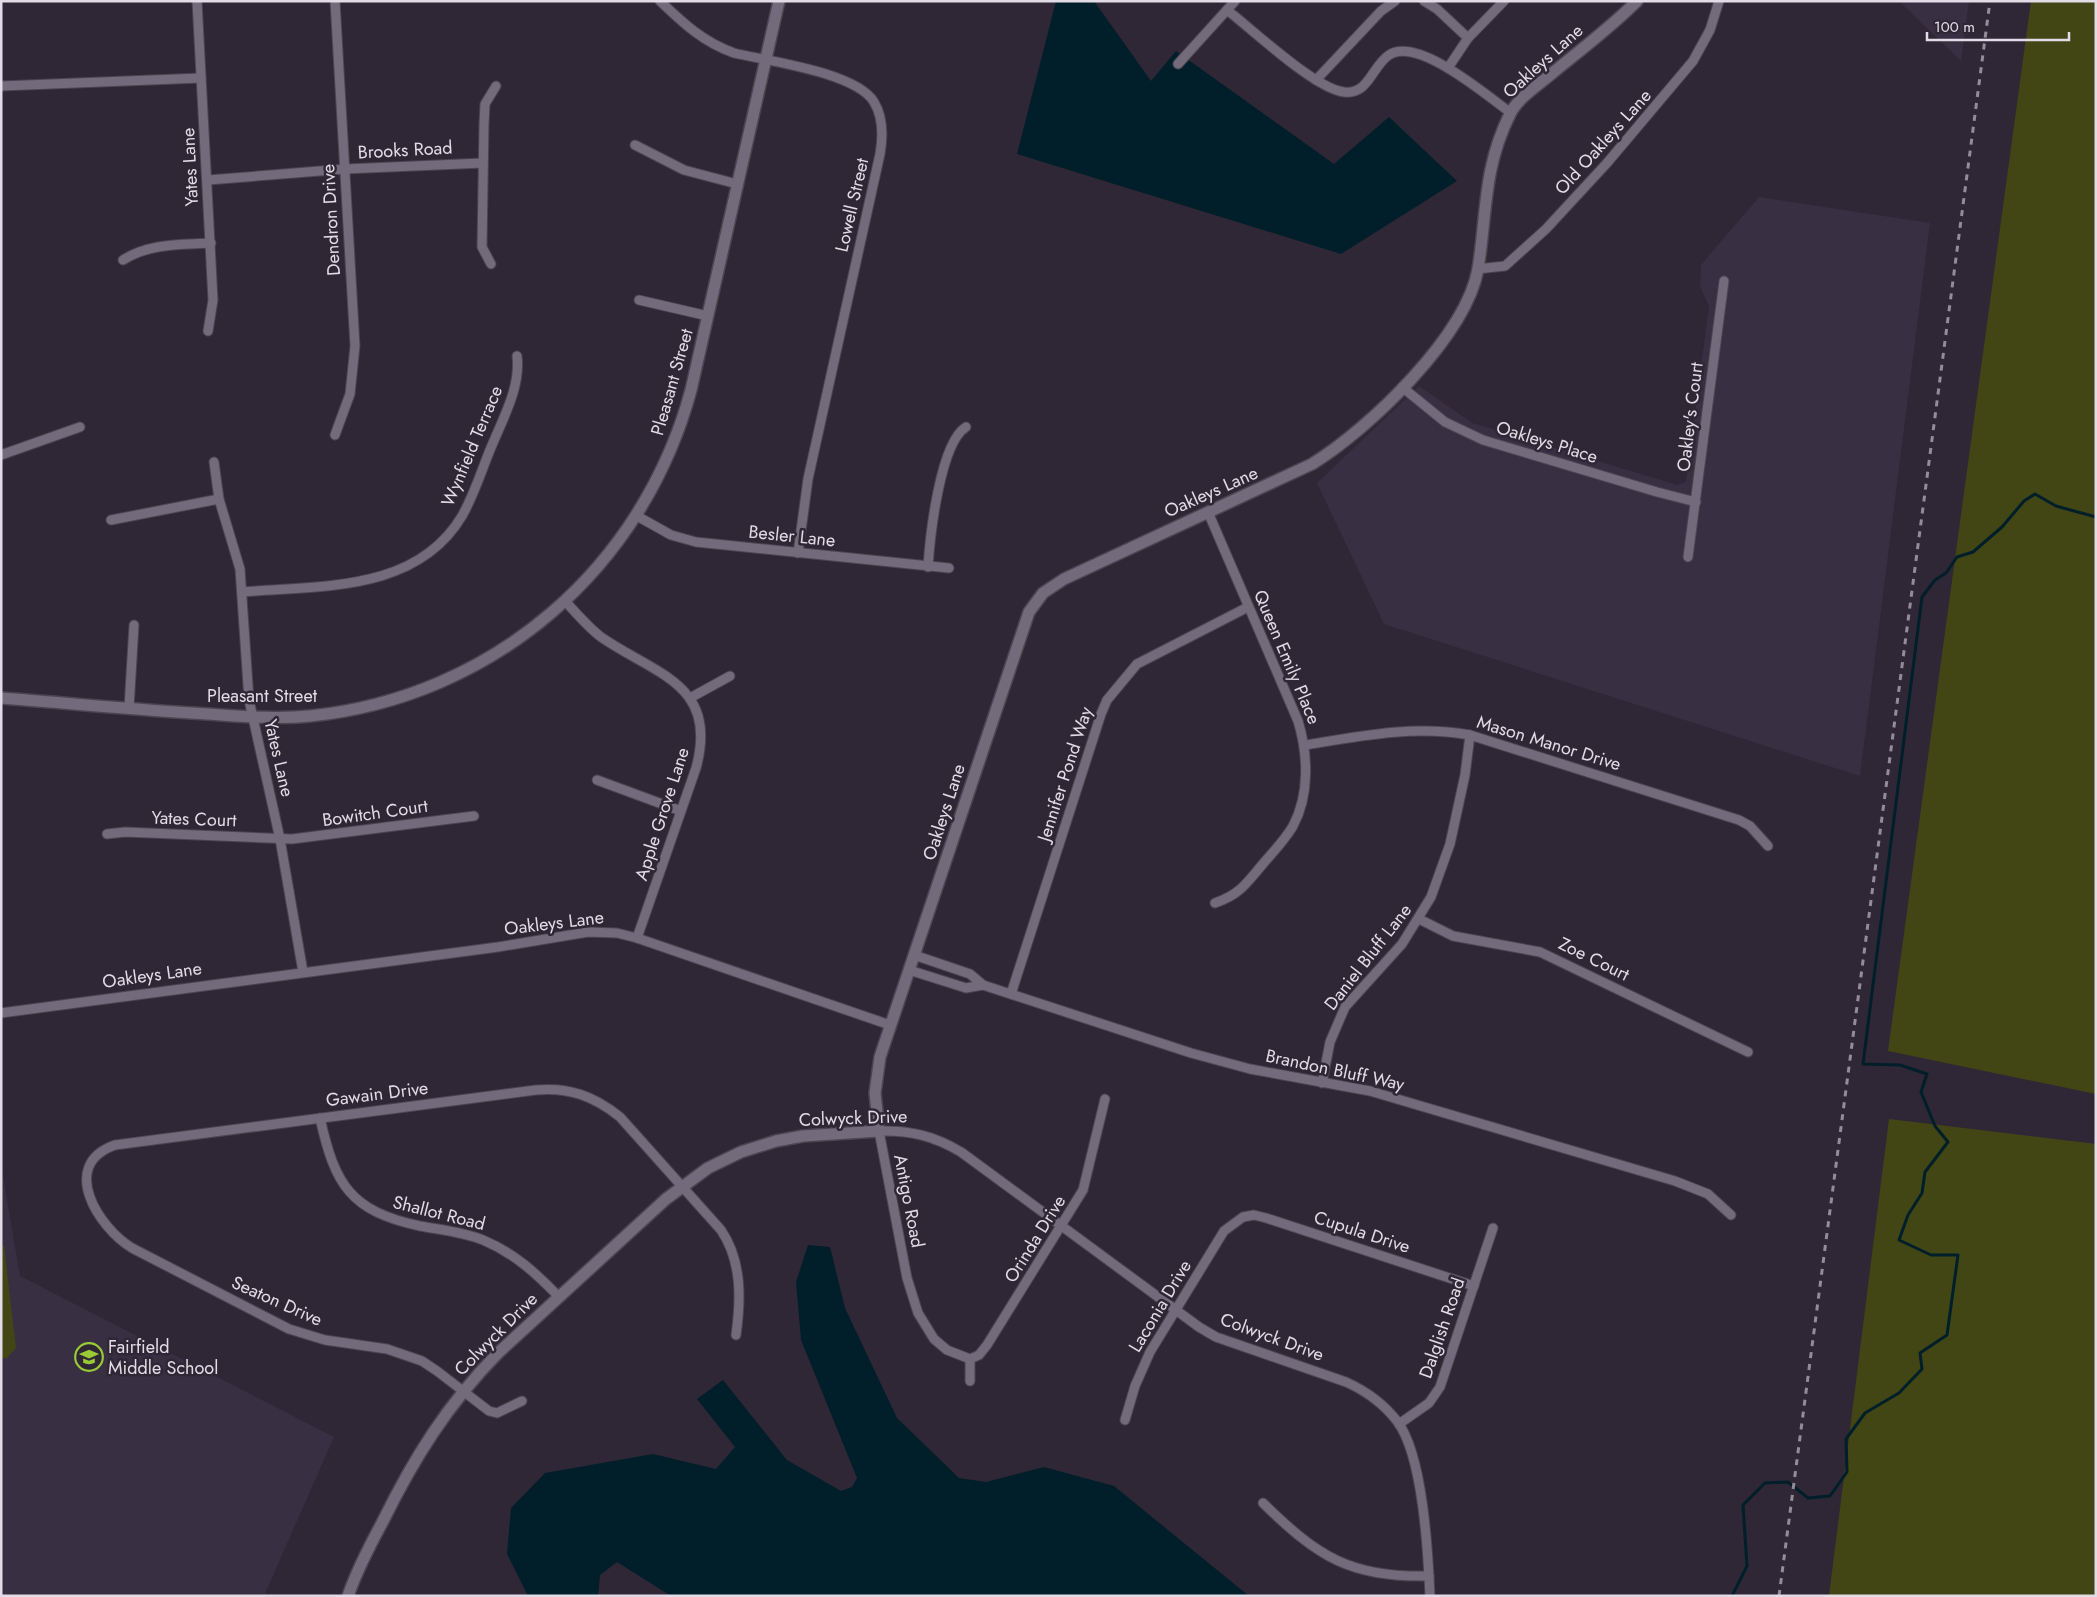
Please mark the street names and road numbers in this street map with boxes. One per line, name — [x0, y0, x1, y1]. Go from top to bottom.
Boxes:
street label: Oakleys Lane — [1497, 18, 1589, 104]
street label: Old Oakleys Lane — [1549, 84, 1657, 200]
street label: Yates Lane — [175, 127, 205, 207]
street label: Brooks Road — [357, 135, 453, 165]
street label: Lowell Street — [829, 155, 876, 254]
street label: Dendron Drive — [315, 163, 347, 277]
street label: Pleasant Street — [644, 325, 700, 438]
street label: Oakley's Court — [1670, 360, 1710, 473]
street label: Wynfield Terrace — [435, 382, 509, 510]
street label: Oakleys Place — [1493, 414, 1601, 470]
street label: Oakleys Lane — [1160, 460, 1262, 524]
street label: Besler Lane — [747, 519, 837, 553]
street label: Queen Emily Place — [1247, 586, 1327, 728]
street label: Pleasant Street — [207, 683, 318, 709]
street label: Jennifer Pond Way — [1030, 703, 1099, 846]
street label: Mason Manor Drive — [1474, 709, 1624, 777]
street label: Yates Lane — [257, 717, 301, 799]
street label: Apple Grove Lane — [628, 744, 696, 884]
street label: Oakleys Lane — [916, 760, 972, 864]
street label: Bowitch Court — [321, 793, 430, 833]
street label: Yates Court — [151, 805, 238, 834]
street label: Daniel Bluff Lane — [1318, 898, 1418, 1016]
street label: Oakleys Lane — [503, 904, 605, 942]
street label: Zoe Court — [1554, 931, 1634, 988]
street label: Oakleys Lane — [101, 955, 203, 995]
street label: Brandon Bluff Way — [1263, 1043, 1407, 1097]
street label: Gawain Drive — [324, 1075, 430, 1113]
street label: Colwyck Drive — [798, 1103, 908, 1133]
street label: Antigo Road — [887, 1152, 931, 1250]
street label: Shallot Road — [390, 1189, 488, 1237]
street label: Orinda Drive — [998, 1190, 1072, 1288]
street label: Cupula Drive — [1311, 1204, 1413, 1260]
street label: Laconia Drive — [1122, 1255, 1198, 1357]
street label: Seaton Drive — [227, 1269, 327, 1333]
street label: Dalglish Road — [1413, 1274, 1471, 1382]
street label: Colwyck Drive — [448, 1286, 544, 1382]
street label: Colwyck Drive — [1216, 1306, 1328, 1368]

